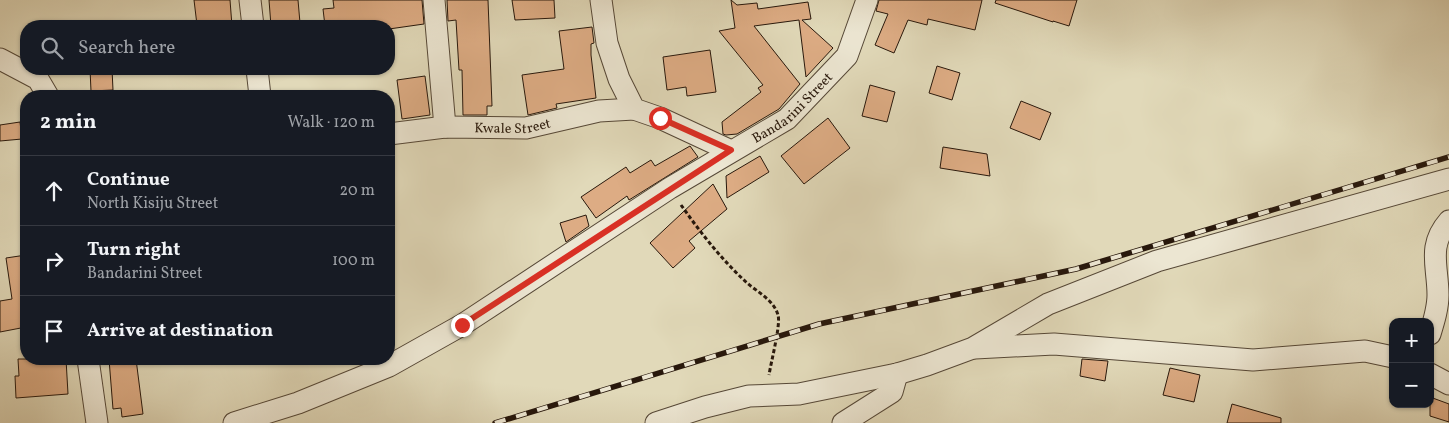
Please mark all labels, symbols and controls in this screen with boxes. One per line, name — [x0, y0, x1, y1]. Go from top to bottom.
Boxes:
search box — [20, 20, 395, 75]
icon: search — [38, 34, 66, 62]
text: Search here — [78, 35, 175, 61]
street label: Bandarini Street — [749, 69, 838, 149]
route start — [649, 107, 672, 130]
text: 2 min — [40, 108, 97, 137]
text: Walk · 120 m — [287, 112, 375, 134]
street label: Kwale Street — [474, 115, 553, 139]
text: Continue — [87, 167, 170, 193]
icon: ahead — [40, 177, 68, 205]
text: 20 m — [340, 180, 375, 202]
text: North Kisiju Street — [87, 193, 218, 215]
text: Turn right — [87, 237, 180, 263]
icon: right — [40, 247, 68, 275]
text: 100 m — [332, 250, 375, 272]
text: Bandarini Street — [87, 263, 203, 285]
route end — [451, 314, 474, 337]
icon: arrive — [40, 317, 68, 345]
text: Arrive at destination — [87, 318, 273, 344]
map controls — [1389, 318, 1434, 408]
button: + — [1389, 318, 1434, 363]
button: − — [1389, 363, 1434, 408]

